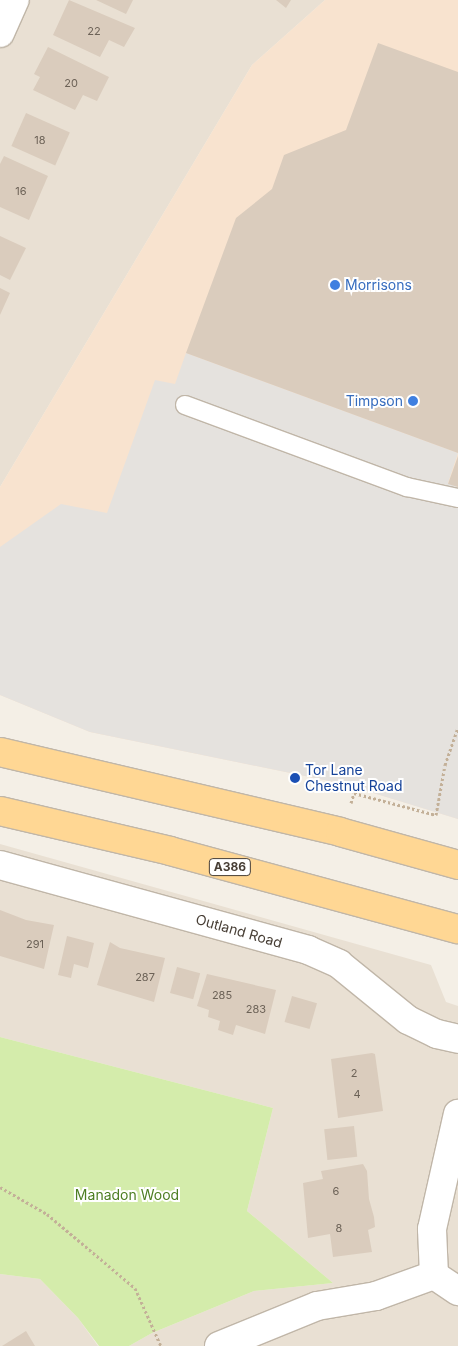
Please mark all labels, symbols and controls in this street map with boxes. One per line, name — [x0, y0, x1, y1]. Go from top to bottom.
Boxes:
house number: 22 — [87, 24, 101, 38]
house number: 20 — [64, 76, 78, 90]
house number: 18 — [34, 133, 46, 147]
house number: 16 — [15, 184, 27, 198]
place label: Morrisons — [345, 277, 412, 293]
marker: Morrisons — [329, 279, 341, 291]
place label: Timpson — [346, 393, 403, 409]
marker: Timpson — [407, 395, 419, 407]
place label: Tor Lane Chestnut Road — [305, 762, 402, 794]
marker: Tor Lane Chestnut Road — [289, 772, 301, 784]
road number: A386 — [209, 858, 251, 876]
street label: Outland Road — [194, 911, 284, 951]
house number: 291 — [26, 937, 44, 951]
house number: 287 — [135, 970, 155, 984]
house number: 285 — [212, 988, 232, 1002]
house number: 283 — [246, 1002, 266, 1016]
house number: 2 — [351, 1066, 357, 1080]
house number: 4 — [353, 1087, 361, 1101]
house number: 6 — [333, 1184, 339, 1198]
park label: Manadon Wood — [75, 1187, 179, 1203]
house number: 8 — [336, 1221, 342, 1235]

